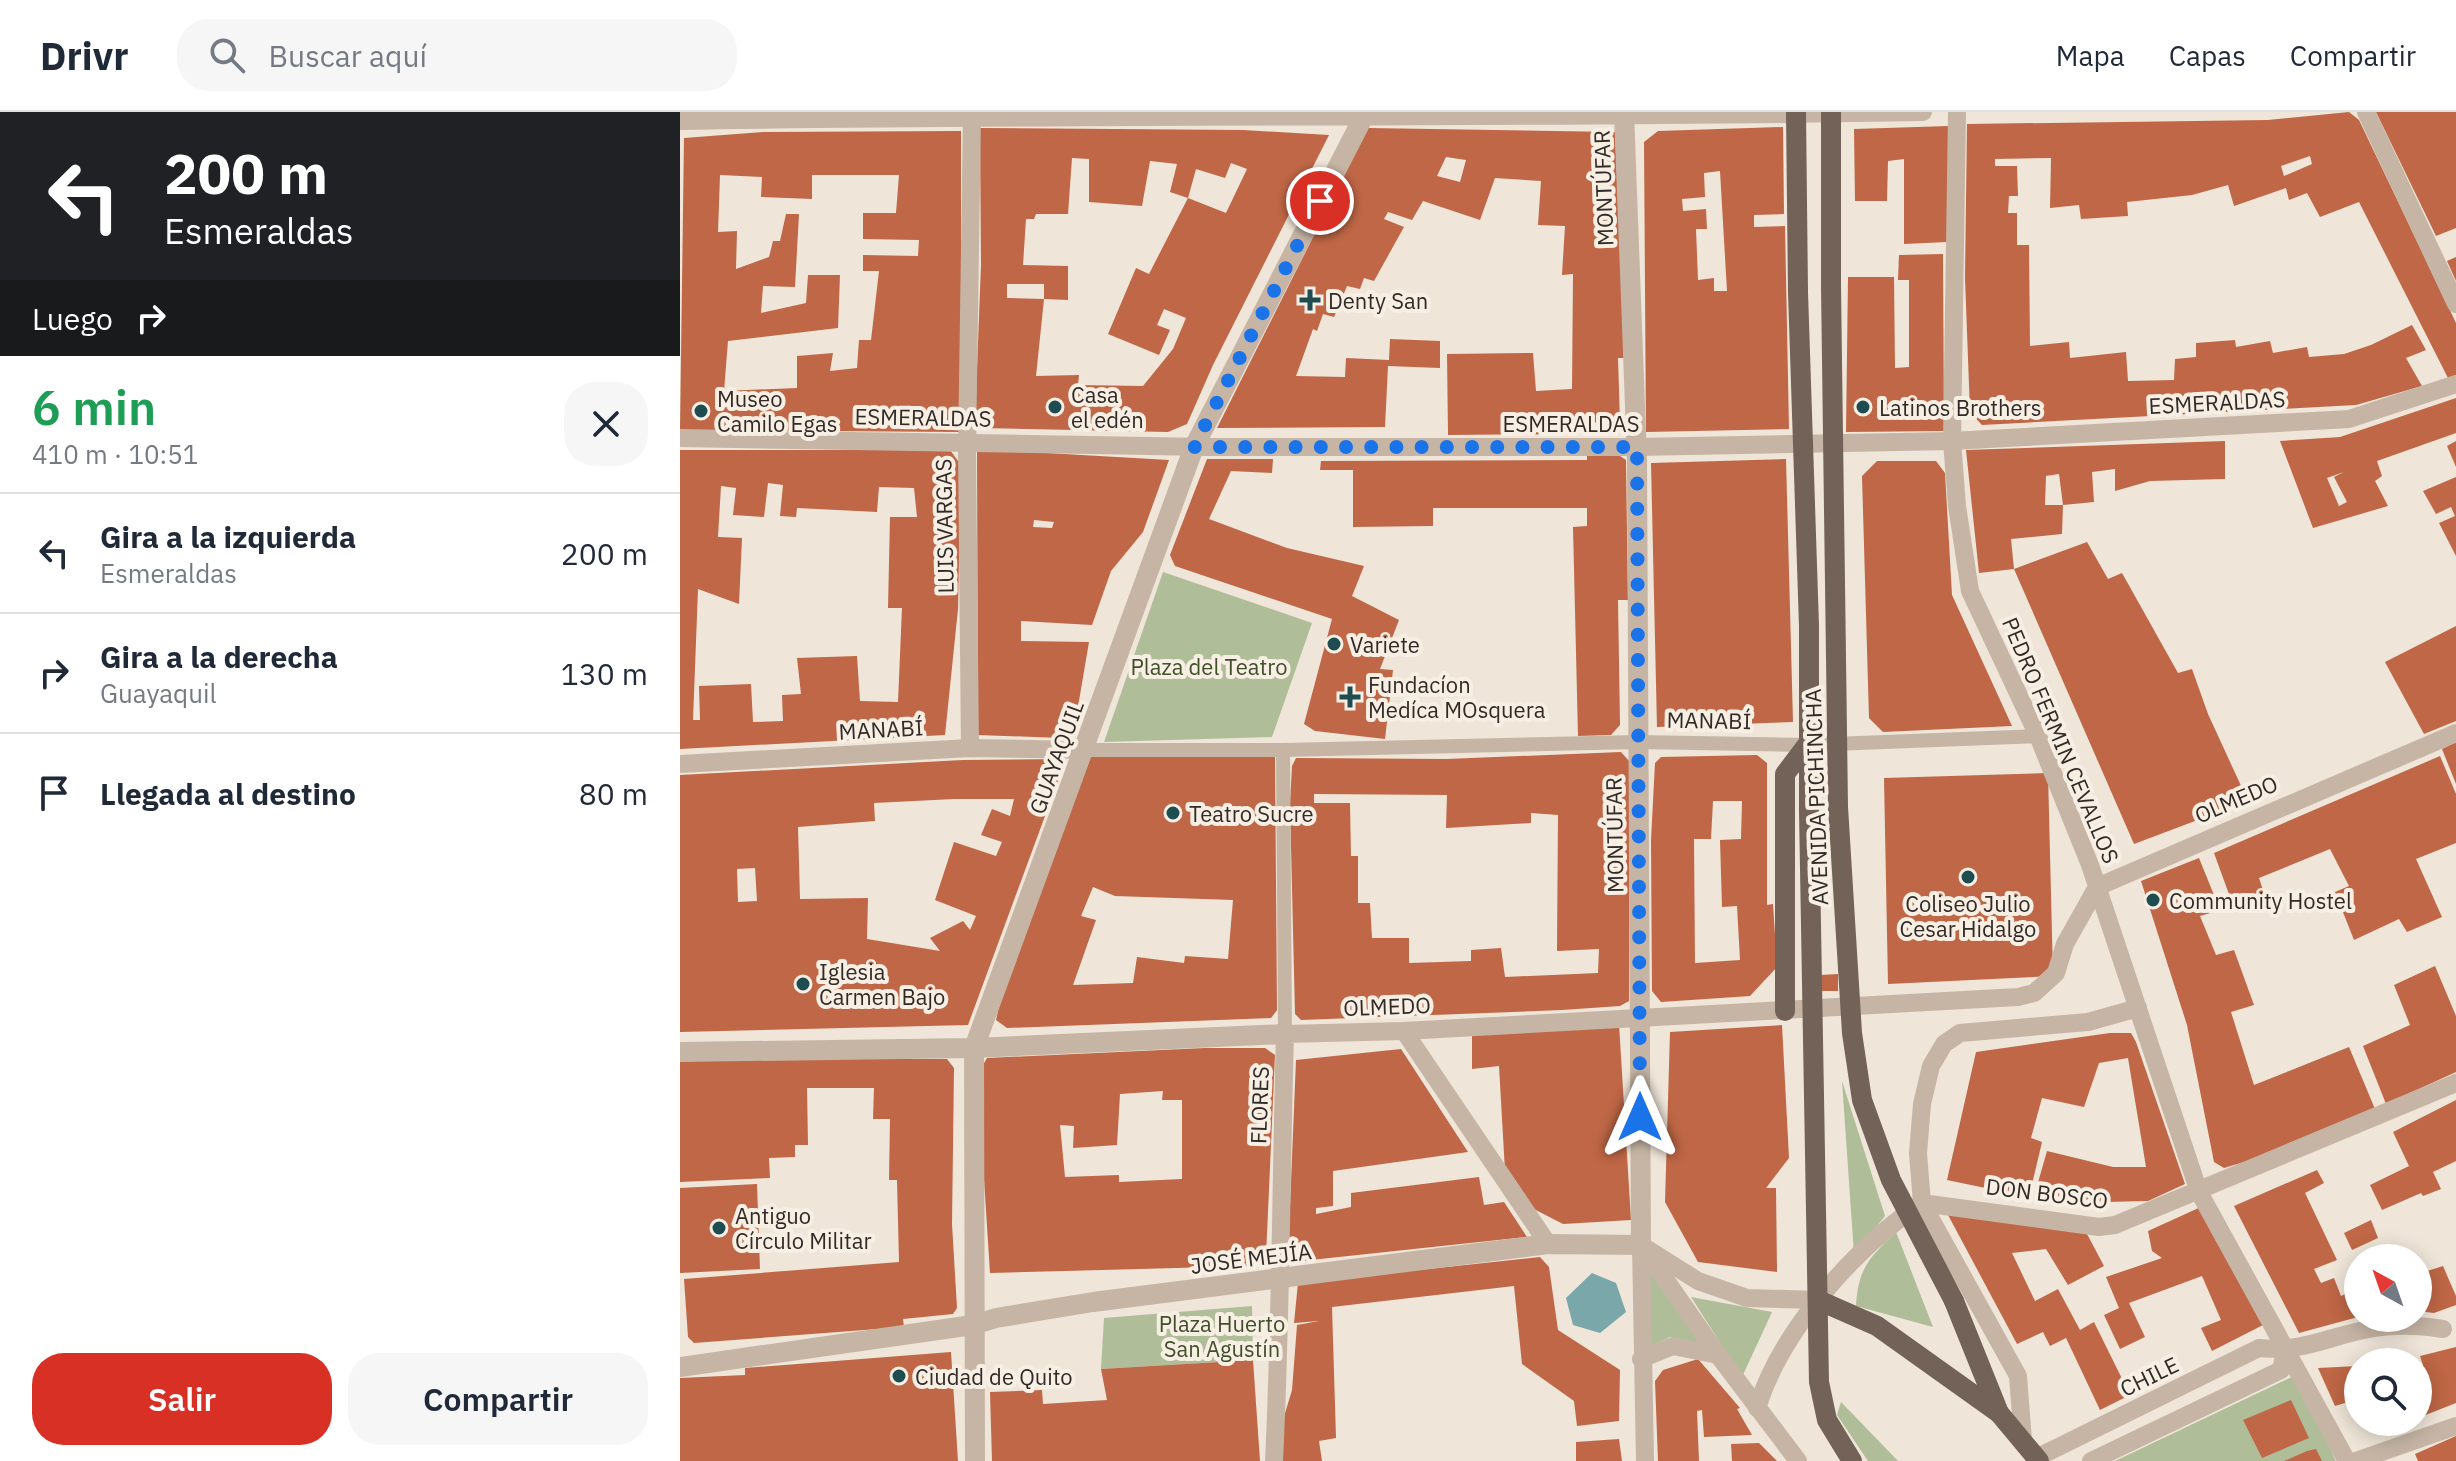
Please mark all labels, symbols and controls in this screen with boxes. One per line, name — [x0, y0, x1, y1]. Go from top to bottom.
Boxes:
search box — [177, 19, 737, 91]
text: Drivr — [40, 31, 129, 80]
icon: search — [205, 33, 249, 77]
text: Buscar aquí — [269, 36, 427, 75]
text: Mapa — [2056, 37, 2125, 74]
text: Capas — [2169, 37, 2246, 74]
text: Compartir — [2290, 37, 2416, 74]
street label: MONTÚFAR — [1586, 130, 1620, 246]
text: 200 m — [164, 137, 328, 209]
icon: left — [32, 144, 136, 248]
pin — [1286, 167, 1354, 235]
icon: arrive — [1298, 179, 1342, 223]
text: Esmeraldas — [164, 207, 353, 254]
place label: Denty San — [1328, 286, 1428, 315]
marker: Denty San — [1299, 289, 1321, 311]
icon: right — [129, 296, 173, 340]
text: Luego — [32, 299, 113, 338]
text: 6 min — [32, 376, 156, 438]
place label: Casa el edén — [1071, 380, 1144, 434]
button: close — [564, 382, 648, 466]
place label: Museo Camilo Egas — [717, 384, 837, 438]
street label: ESMERALDAS — [2148, 384, 2286, 420]
place label: Latinos Brothers — [1879, 393, 2041, 422]
marker: Casa el edén — [1046, 398, 1064, 416]
marker: Latinos Brothers — [1854, 398, 1872, 416]
street label: ESMERALDAS — [854, 401, 992, 433]
marker: Museo Camilo Egas — [692, 402, 710, 420]
street label: ESMERALDAS — [1503, 409, 1639, 438]
text: 410 m · 10:51 — [32, 437, 198, 471]
street label: LUIS VARGAS — [928, 458, 960, 594]
text: Gira a la izquierda — [100, 517, 356, 556]
icon: left — [32, 531, 76, 575]
text: 200 m — [561, 534, 648, 573]
text: Esmeraldas — [100, 556, 237, 590]
street label: PEDRO FERMIN CEVALLOS — [1996, 612, 2126, 868]
place label: Variete — [1350, 630, 1420, 659]
marker: Variete — [1325, 635, 1343, 653]
text: Gira a la derecha — [100, 637, 338, 676]
icon: right — [32, 651, 76, 695]
park label: Plaza del Teatro — [1130, 652, 1288, 681]
text: 130 m — [561, 654, 648, 693]
place label: Fundacíon Medíca MOsquera — [1368, 670, 1546, 724]
text: Guayaquil — [100, 676, 217, 710]
marker: Fundacíon Medíca MOsquera — [1339, 686, 1361, 708]
street label: AVENIDA PICHINCHA — [1798, 688, 1834, 906]
street label: GUAYAQUIL — [1022, 696, 1090, 818]
street label: MANABÍ — [1666, 705, 1752, 735]
street label: MANABÍ — [838, 712, 924, 746]
street label: OLMEDO — [2190, 769, 2282, 829]
icon: arrive — [32, 771, 76, 815]
text: Llegada al destino — [100, 774, 356, 813]
text: 80 m — [579, 774, 648, 813]
street label: MONTÚFAR — [1598, 777, 1630, 893]
place label: Teatro Sucre — [1189, 799, 1314, 828]
marker: Teatro Sucre — [1164, 804, 1182, 822]
marker: Coliseo Julio Cesar Hidalgo — [1959, 868, 1977, 886]
place label: Community Hostel — [2169, 886, 2352, 915]
place label: Coliseo Julio Cesar Hidalgo — [1900, 889, 2036, 943]
marker: Community Hostel — [2144, 891, 2162, 909]
place label: Iglesia Carmen Bajo — [819, 957, 945, 1011]
marker: Iglesia Carmen Bajo — [794, 975, 812, 993]
street label: OLMEDO — [1343, 990, 1431, 1022]
street label: FLORES — [1243, 1066, 1275, 1144]
position arrow — [1598, 1075, 1682, 1159]
street label: DON BOSCO — [1984, 1171, 2110, 1215]
place label: Antiguo Círculo Militar — [735, 1201, 872, 1255]
marker: Antiguo Círculo Militar — [710, 1219, 728, 1237]
street label: JOSÉ MEJÍA — [1189, 1236, 1313, 1280]
north arrow — [2344, 1244, 2432, 1332]
map controls — [2344, 1244, 2432, 1436]
park label: Plaza Huerto San Agustín — [1159, 1309, 1285, 1363]
button: search — [2344, 1348, 2432, 1436]
street label: CHILE — [2115, 1349, 2183, 1403]
button: Salir — [32, 1353, 332, 1445]
button: Compartir — [348, 1353, 648, 1445]
place label: Ciudad de Quito — [915, 1362, 1073, 1391]
marker: Ciudad de Quito — [890, 1367, 908, 1385]

